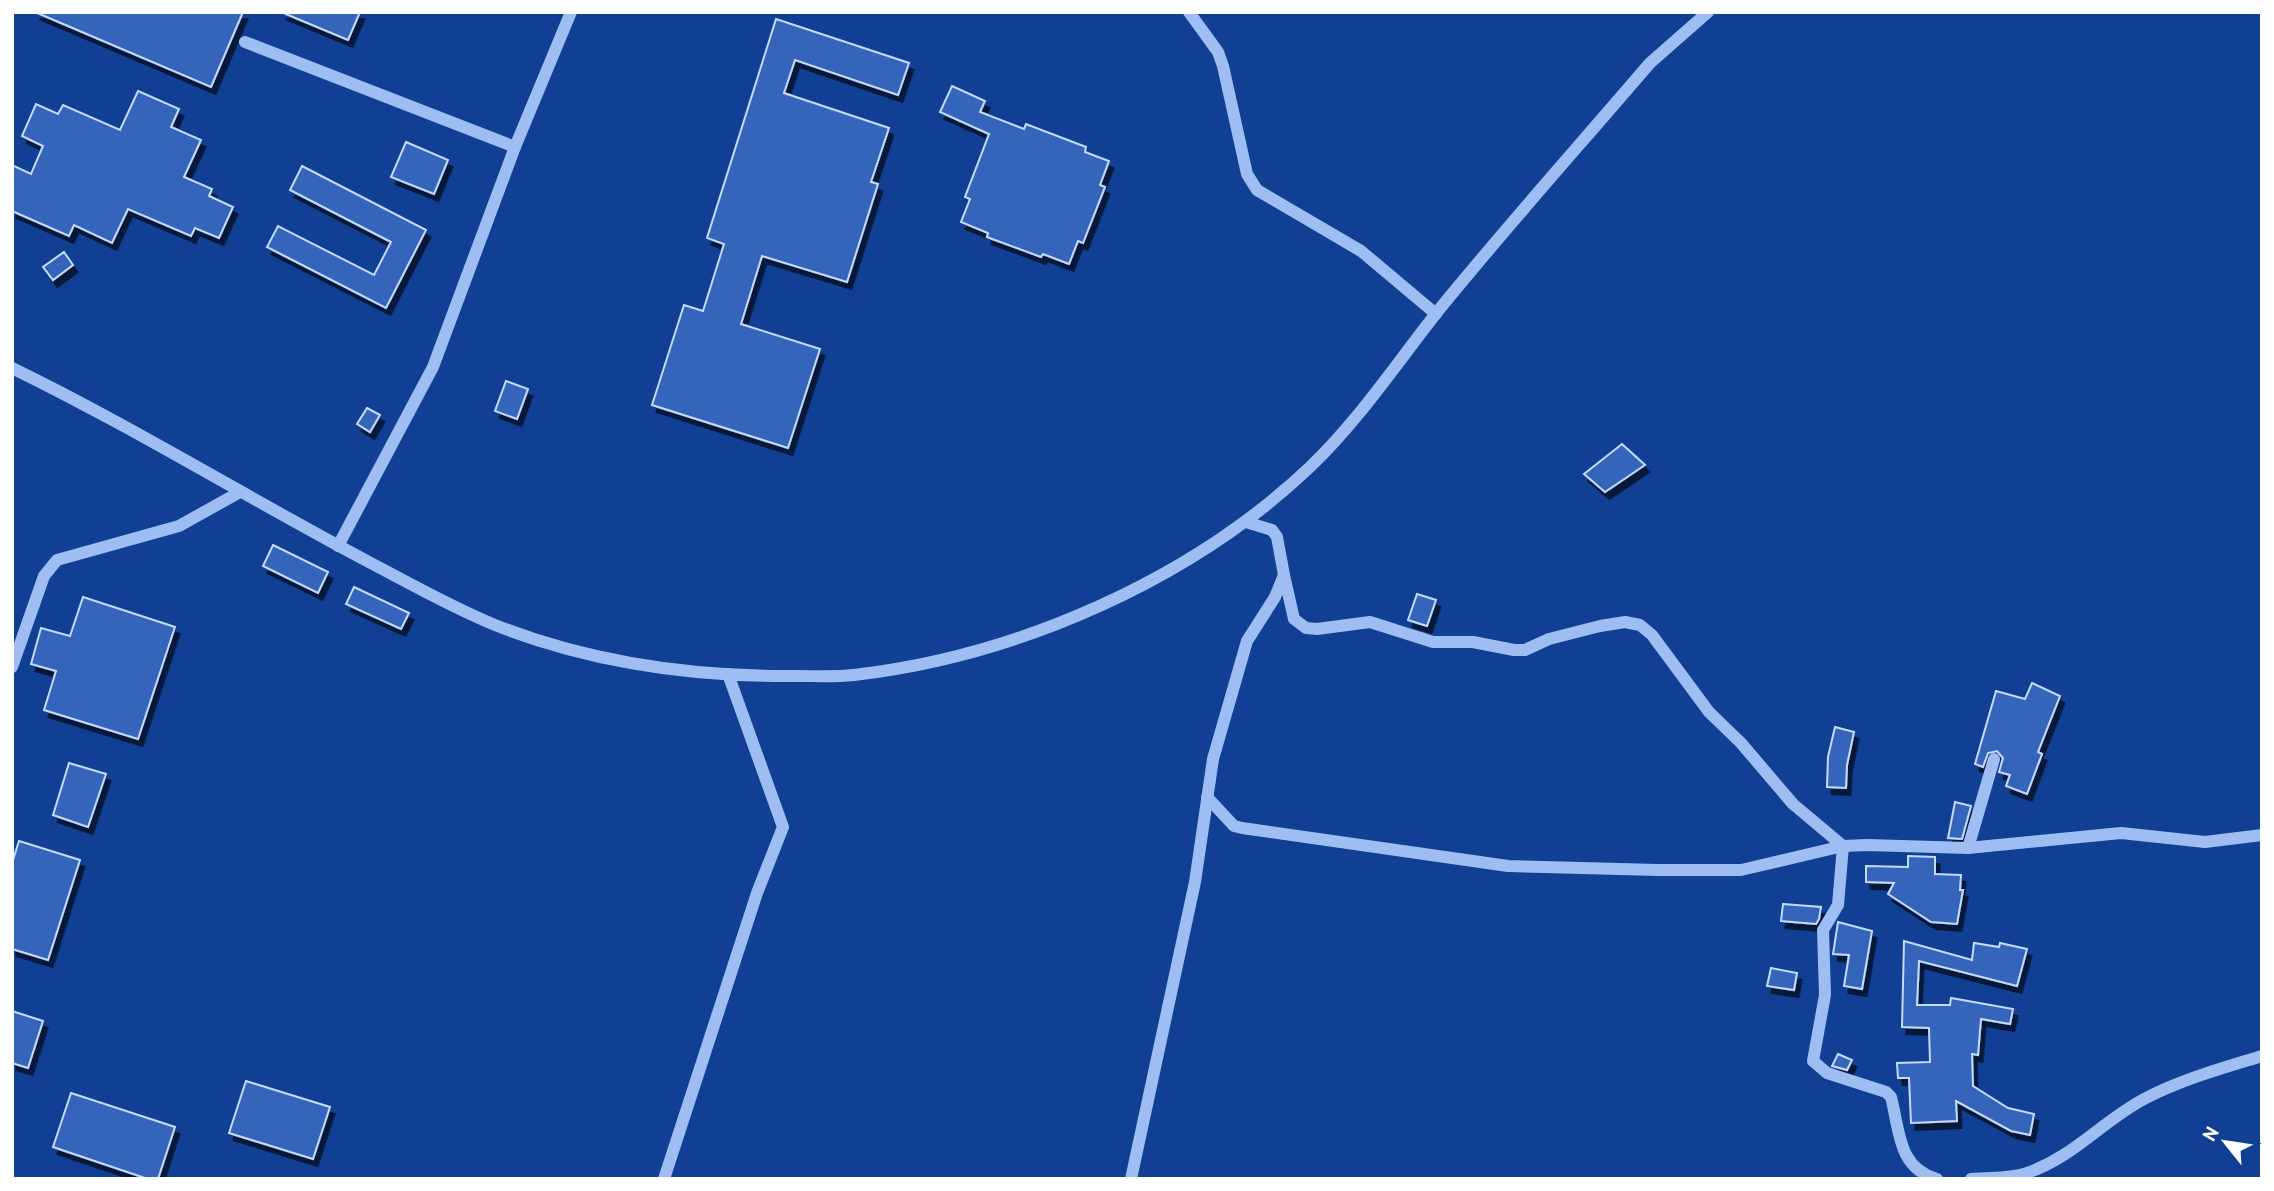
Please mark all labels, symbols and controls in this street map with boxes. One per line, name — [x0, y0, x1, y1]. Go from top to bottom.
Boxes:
north arrow — [2190, 1107, 2260, 1177]
text: N — [2197, 1122, 2224, 1145]

